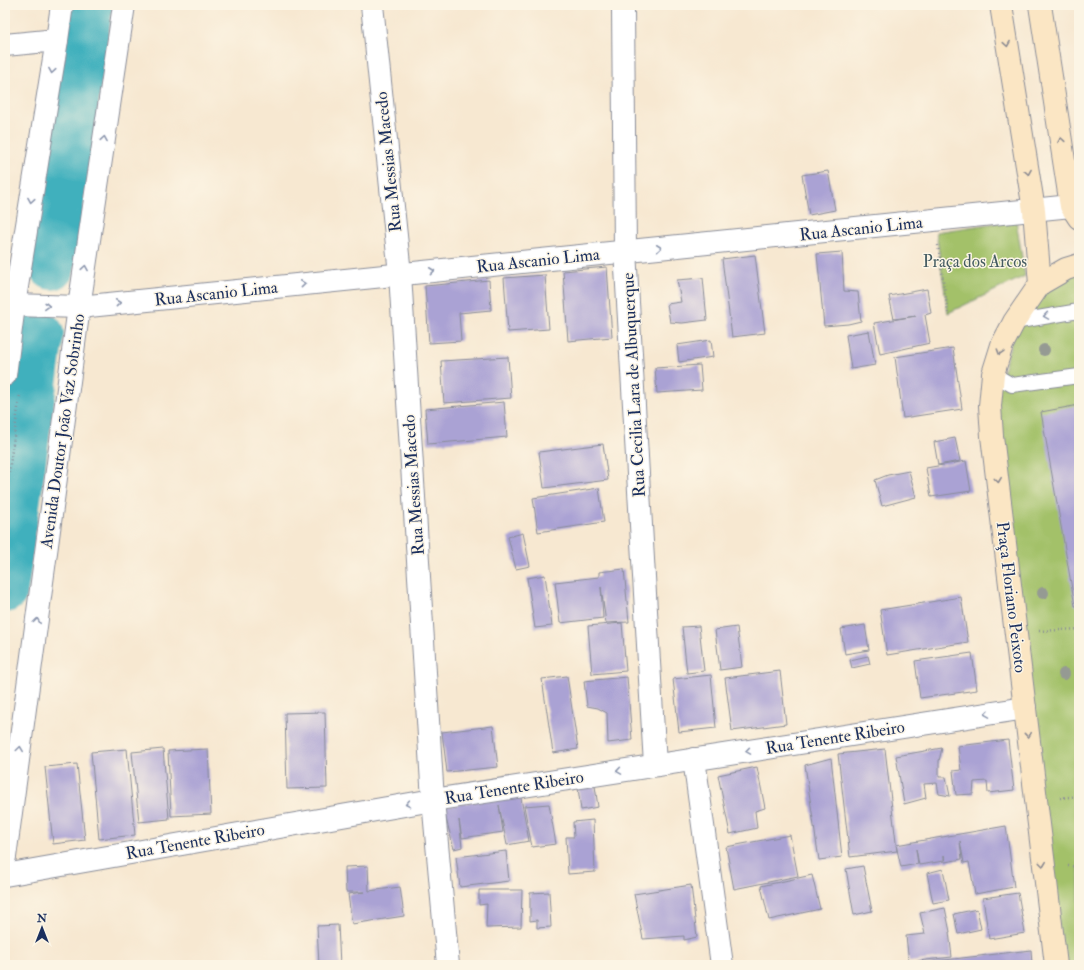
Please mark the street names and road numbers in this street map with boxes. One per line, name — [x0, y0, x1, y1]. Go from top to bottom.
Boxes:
street label: Rua Messias Macedo — [371, 91, 406, 233]
street label: Rua Ascanio Lima — [798, 211, 925, 245]
street label: Rua Ascanio Lima — [475, 243, 602, 277]
street label: Rua Cecilia Lara de Albuquerque — [617, 272, 650, 498]
street label: Rua Ascanio Lima — [153, 276, 280, 310]
street label: Avenida Doutor João Vaz Sobrinho — [35, 312, 90, 551]
street label: Rua Messias Macedo — [398, 414, 429, 556]
street label: Praça Floriano Peixoto — [992, 520, 1031, 674]
street label: Rua Tenente Ribeiro — [764, 716, 906, 759]
street label: Rua Tenente Ribeiro — [443, 766, 585, 809]
street label: Rua Tenente Ribeiro — [124, 819, 266, 864]

